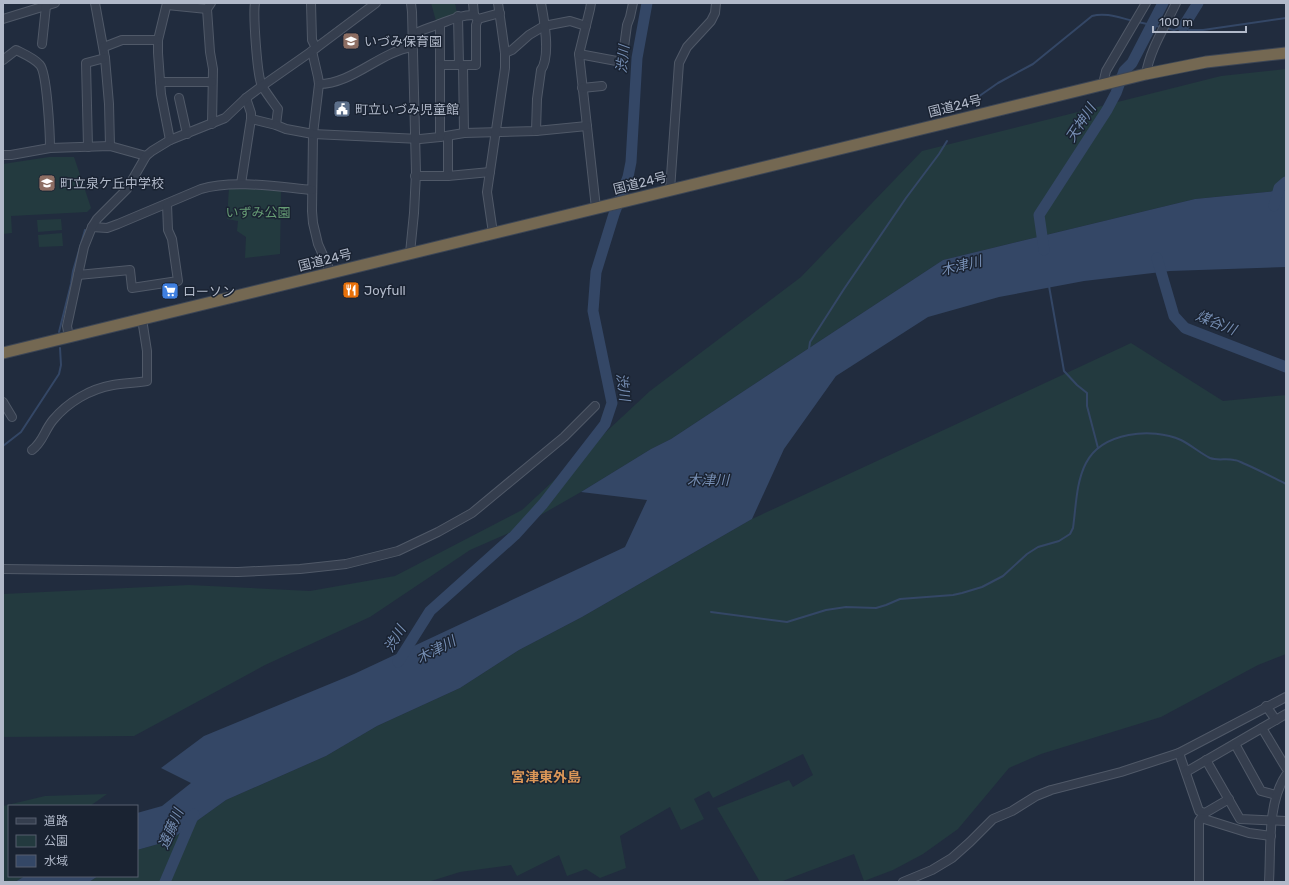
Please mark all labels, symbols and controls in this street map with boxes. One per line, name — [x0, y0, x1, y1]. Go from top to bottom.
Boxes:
scale bar — [1153, 8, 1246, 34]
text: 100 m — [1159, 15, 1193, 29]
school or university icon: いづみ保育園 — [341, 31, 361, 51]
place label: いづみ保育園 — [364, 34, 442, 49]
water label: 渋川 — [613, 42, 633, 74]
street label: 国道24号 — [927, 92, 983, 120]
public building icon: 町立いづみ児童館 — [332, 99, 352, 119]
water label: 天神川 — [1062, 99, 1101, 145]
place label: 町立いづみ児童館 — [355, 102, 459, 117]
street label: 国道24号 — [612, 169, 668, 197]
school or university icon: 町立泉ケ丘中学校 — [37, 173, 57, 193]
place label: 町立泉ケ丘中学校 — [60, 176, 164, 191]
park label: いずみ公園 — [225, 205, 291, 220]
street label: 国道24号 — [297, 246, 353, 274]
water label: 木津川 — [939, 252, 985, 279]
restaurant icon: Joyfull — [341, 280, 361, 300]
supermarket icon: ローソン — [160, 281, 180, 301]
place label: Joyfull — [364, 283, 406, 298]
place label: ローソン — [183, 284, 235, 299]
water label: 煤谷川 — [1193, 307, 1241, 339]
water label: 渋川 — [613, 372, 633, 404]
water label: 木津川 — [687, 472, 731, 489]
water label: 渋川 — [381, 621, 411, 655]
water label: 木津川 — [413, 632, 460, 667]
district label: 宮津東外島 — [511, 769, 581, 786]
legend — [8, 805, 138, 877]
water label: 遠藤川 — [155, 805, 188, 852]
text: 道路 — [44, 814, 68, 828]
text: 公園 — [44, 834, 68, 848]
text: 水域 — [44, 854, 68, 868]

